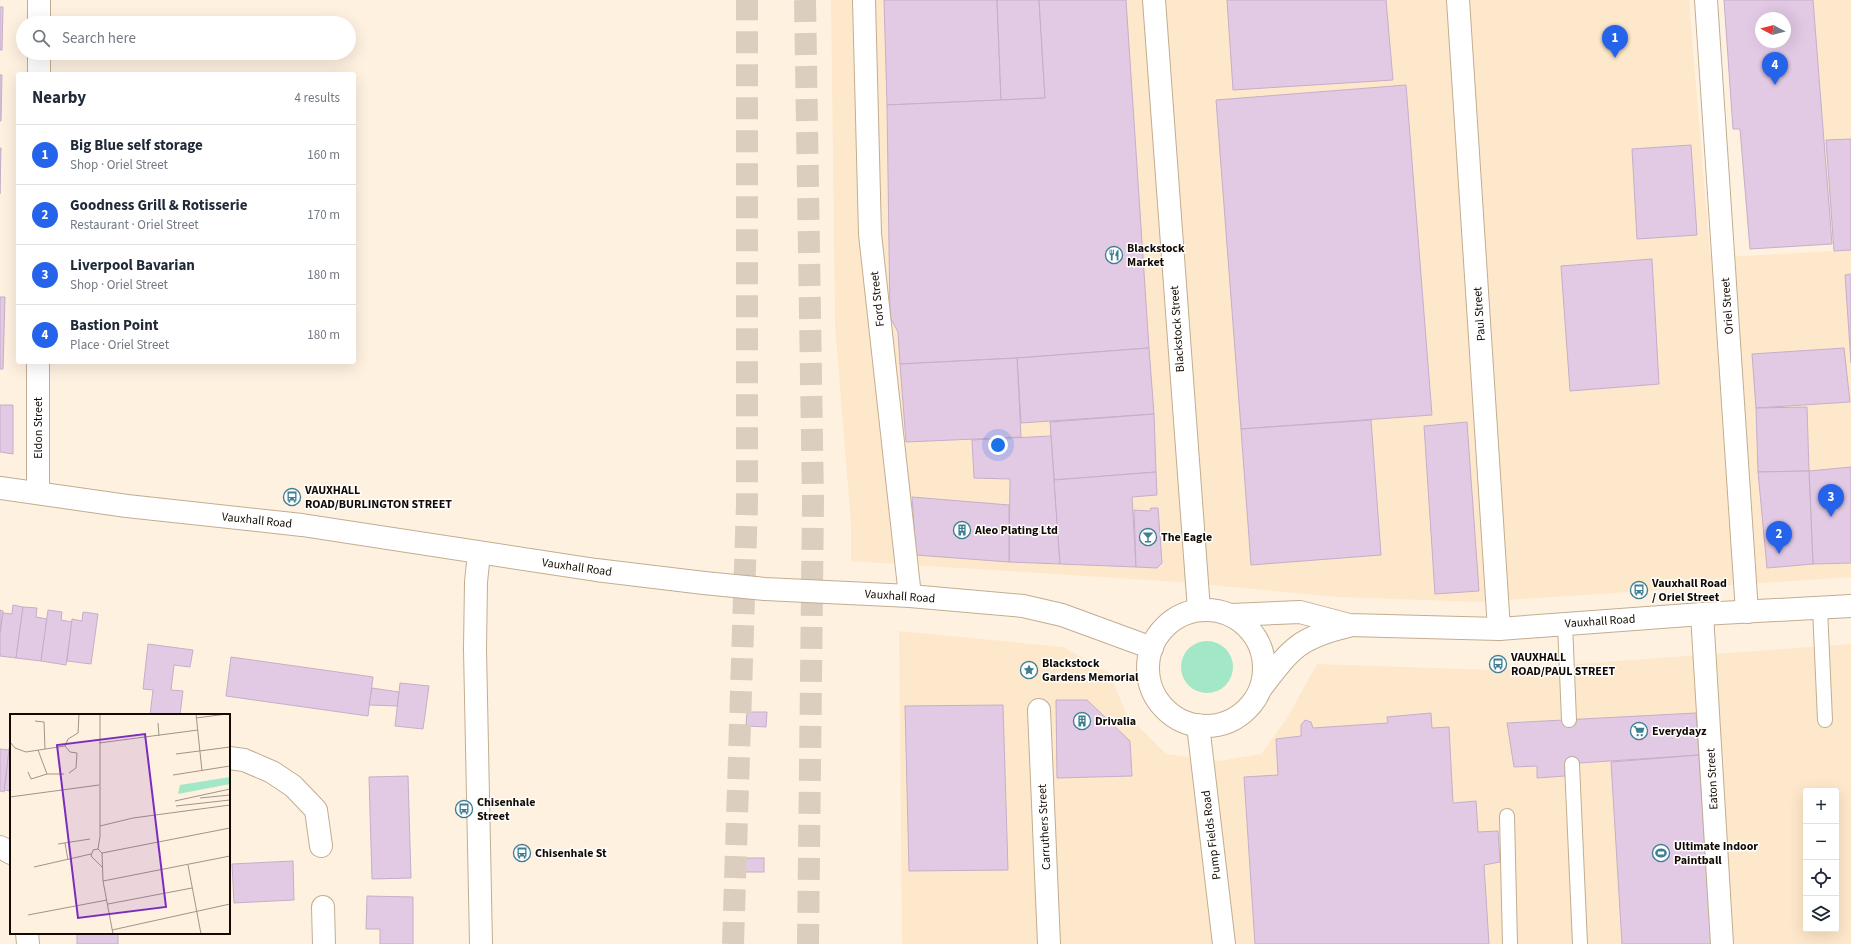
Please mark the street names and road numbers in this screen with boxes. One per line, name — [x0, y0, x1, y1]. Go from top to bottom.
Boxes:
street label: Ford Street — [866, 270, 889, 327]
street label: Oriel Street — [1717, 277, 1738, 335]
street label: Blackstock Street — [1166, 285, 1189, 373]
street label: Paul Street — [1469, 286, 1490, 342]
street label: Eldon Street — [30, 397, 47, 459]
street label: Vauxhall Road — [221, 508, 293, 533]
street label: Vauxhall Road — [541, 554, 613, 581]
street label: Vauxhall Road — [864, 586, 936, 607]
street label: Vauxhall Road — [1564, 611, 1636, 632]
street label: Eaton Street — [1702, 748, 1723, 810]
street label: Carruthers Street — [1034, 784, 1055, 870]
street label: Pump Fields Road — [1198, 789, 1225, 881]

